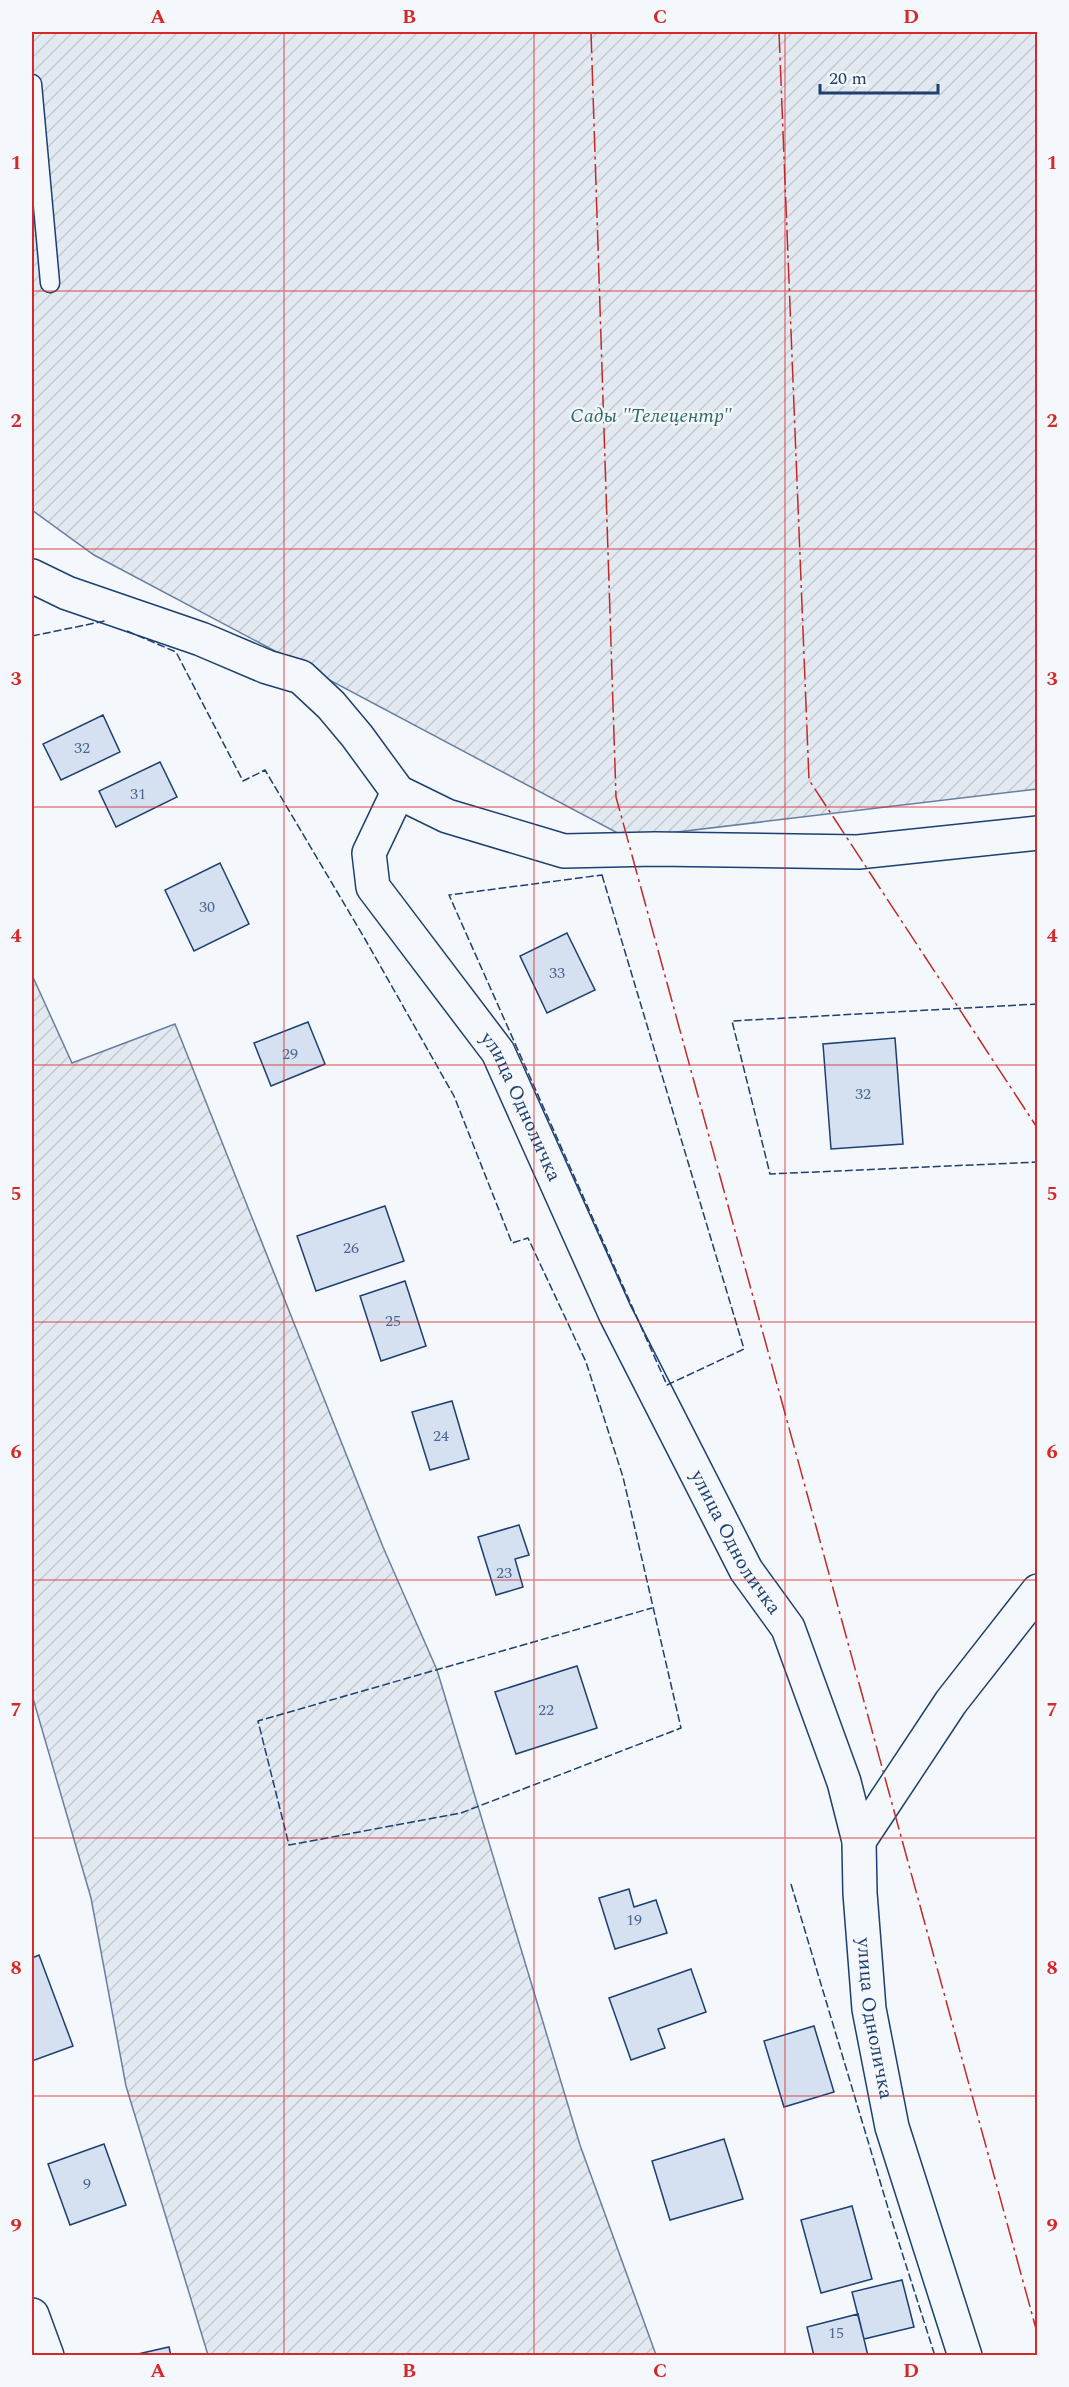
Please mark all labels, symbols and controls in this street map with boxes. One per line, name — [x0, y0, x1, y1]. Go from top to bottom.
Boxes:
text: A — [150, 2, 166, 32]
text: B — [402, 2, 416, 32]
text: C — [653, 2, 667, 32]
text: D — [903, 2, 919, 32]
scale bar — [820, 57, 938, 95]
text: 20 m — [829, 65, 867, 92]
text: 1 — [10, 148, 22, 178]
text: 1 — [1046, 148, 1058, 178]
park label: Сады "Телецентр" — [570, 401, 732, 431]
text: 2 — [10, 406, 22, 436]
text: 2 — [1046, 406, 1058, 436]
text: 3 — [10, 664, 22, 694]
text: 3 — [1046, 664, 1058, 694]
house number: 32 — [74, 736, 90, 760]
house number: 31 — [130, 782, 146, 806]
house number: 30 — [199, 895, 215, 919]
text: 4 — [10, 921, 22, 951]
text: 4 — [1046, 921, 1058, 951]
house number: 33 — [549, 961, 565, 985]
street label: улица Одноличка — [472, 1024, 569, 1187]
house number: 29 — [282, 1042, 298, 1066]
house number: 32 — [855, 1082, 871, 1106]
text: 5 — [10, 1179, 22, 1209]
text: 5 — [1046, 1179, 1058, 1209]
house number: 26 — [343, 1236, 359, 1260]
house number: 25 — [385, 1309, 401, 1333]
house number: 24 — [433, 1424, 449, 1448]
text: 6 — [10, 1437, 22, 1467]
text: 6 — [1046, 1437, 1058, 1467]
street label: улица Одноличка — [682, 1464, 789, 1621]
house number: 23 — [496, 1561, 512, 1585]
text: 7 — [10, 1695, 22, 1725]
text: 7 — [1046, 1695, 1058, 1725]
house number: 22 — [538, 1698, 554, 1722]
house number: 19 — [626, 1908, 642, 1932]
street label: улица Одноличка — [848, 1936, 901, 2102]
text: 8 — [10, 1953, 22, 1983]
text: 8 — [1046, 1953, 1058, 1983]
house number: 9 — [83, 2172, 91, 2196]
text: 9 — [10, 2211, 22, 2241]
text: 9 — [1046, 2211, 1058, 2241]
house number: 15 — [828, 2321, 844, 2345]
text: A — [150, 2356, 166, 2386]
text: B — [402, 2356, 416, 2386]
text: C — [653, 2356, 667, 2386]
text: D — [903, 2356, 919, 2386]

